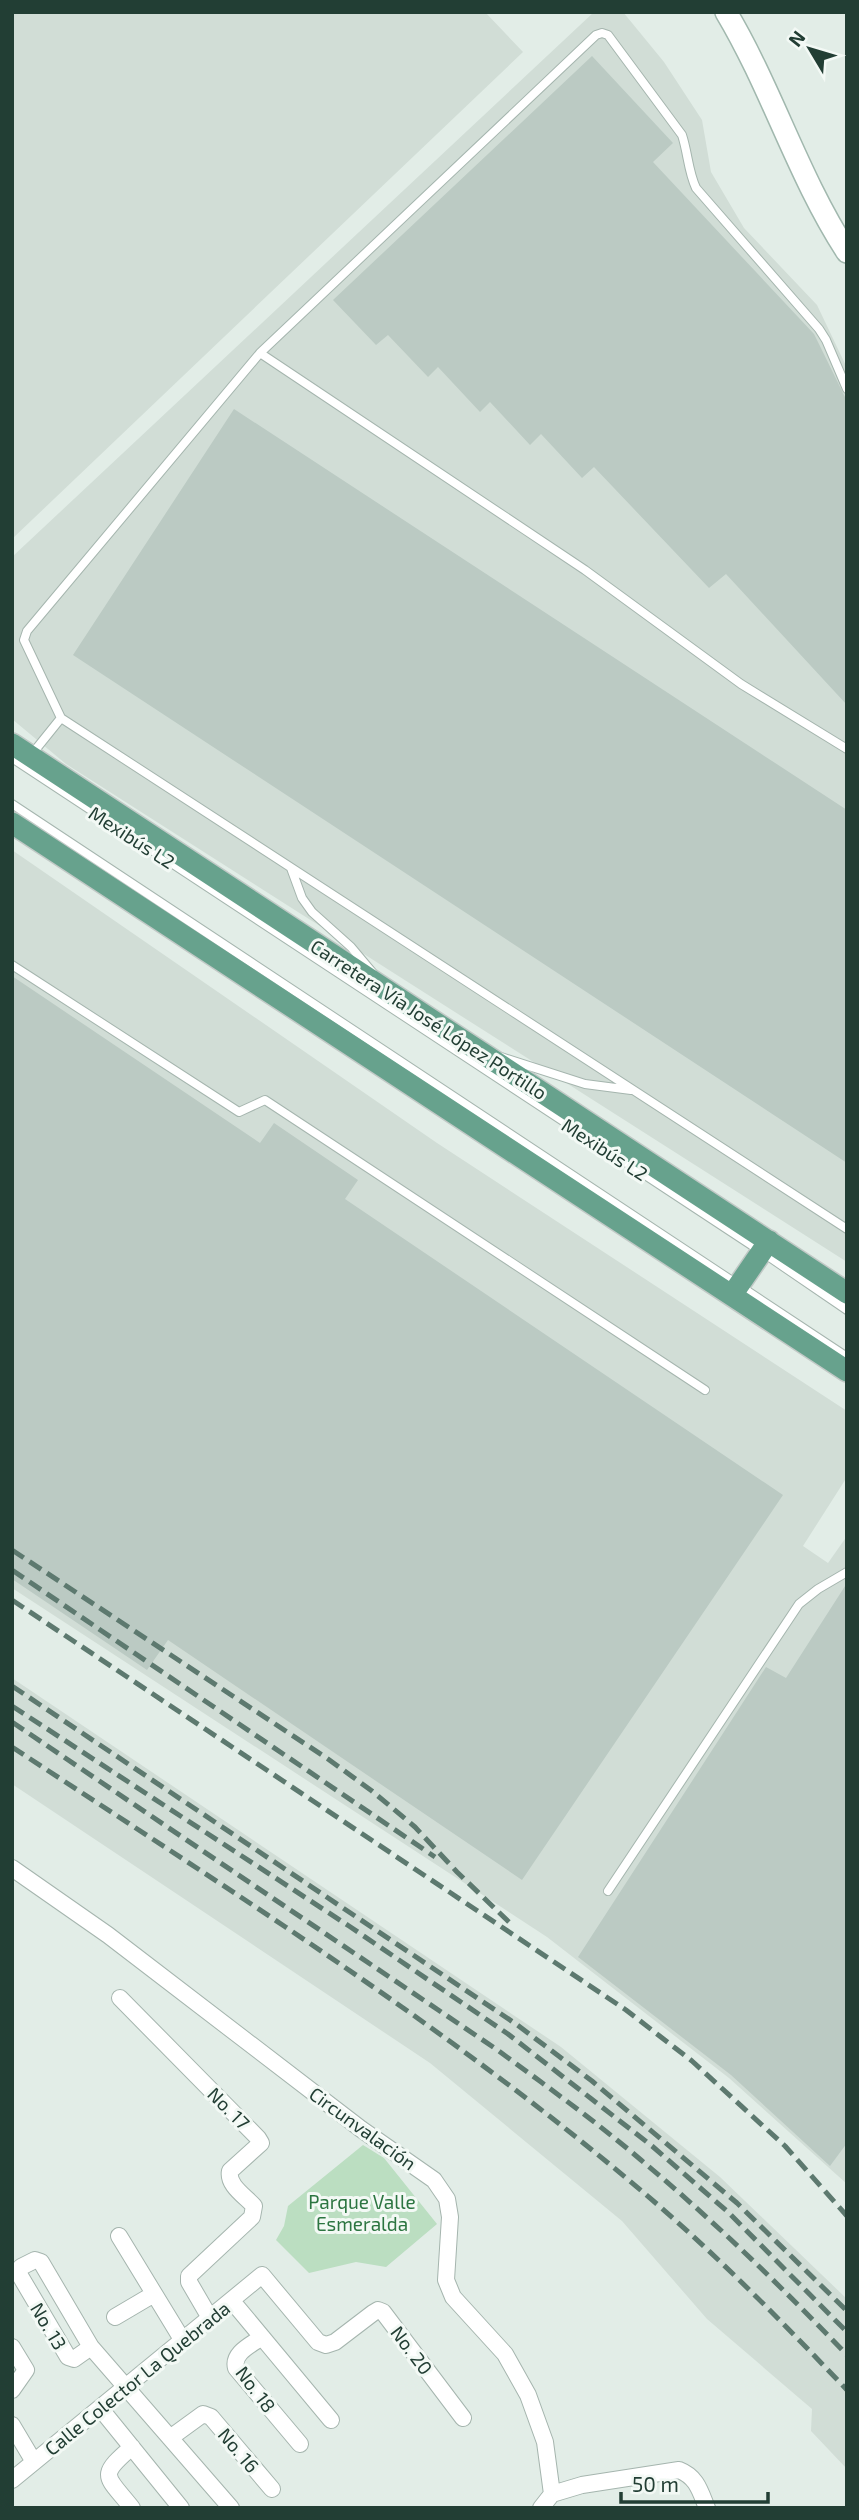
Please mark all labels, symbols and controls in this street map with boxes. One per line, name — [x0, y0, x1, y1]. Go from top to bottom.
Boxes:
north arrow — [775, 14, 845, 84]
text: N — [783, 26, 809, 51]
street label: Mexibús L2 — [85, 801, 179, 873]
street label: Carretera Vía José López Portillo — [307, 934, 551, 1104]
street label: Mexibús L2 — [558, 1113, 652, 1185]
street label: No. 17 — [203, 2082, 255, 2134]
street label: Circunvalación — [305, 2082, 421, 2174]
park label: Parque Valle Esmeralda — [308, 2190, 416, 2235]
street label: Calle Colector La Quebrada — [40, 2296, 234, 2460]
street label: No. 13 — [26, 2298, 72, 2354]
street label: No. 20 — [386, 2321, 438, 2379]
street label: No. 18 — [231, 2361, 281, 2417]
street label: No. 16 — [214, 2423, 264, 2477]
scale bar — [621, 2460, 768, 2504]
text: 50 m — [632, 2471, 679, 2496]

